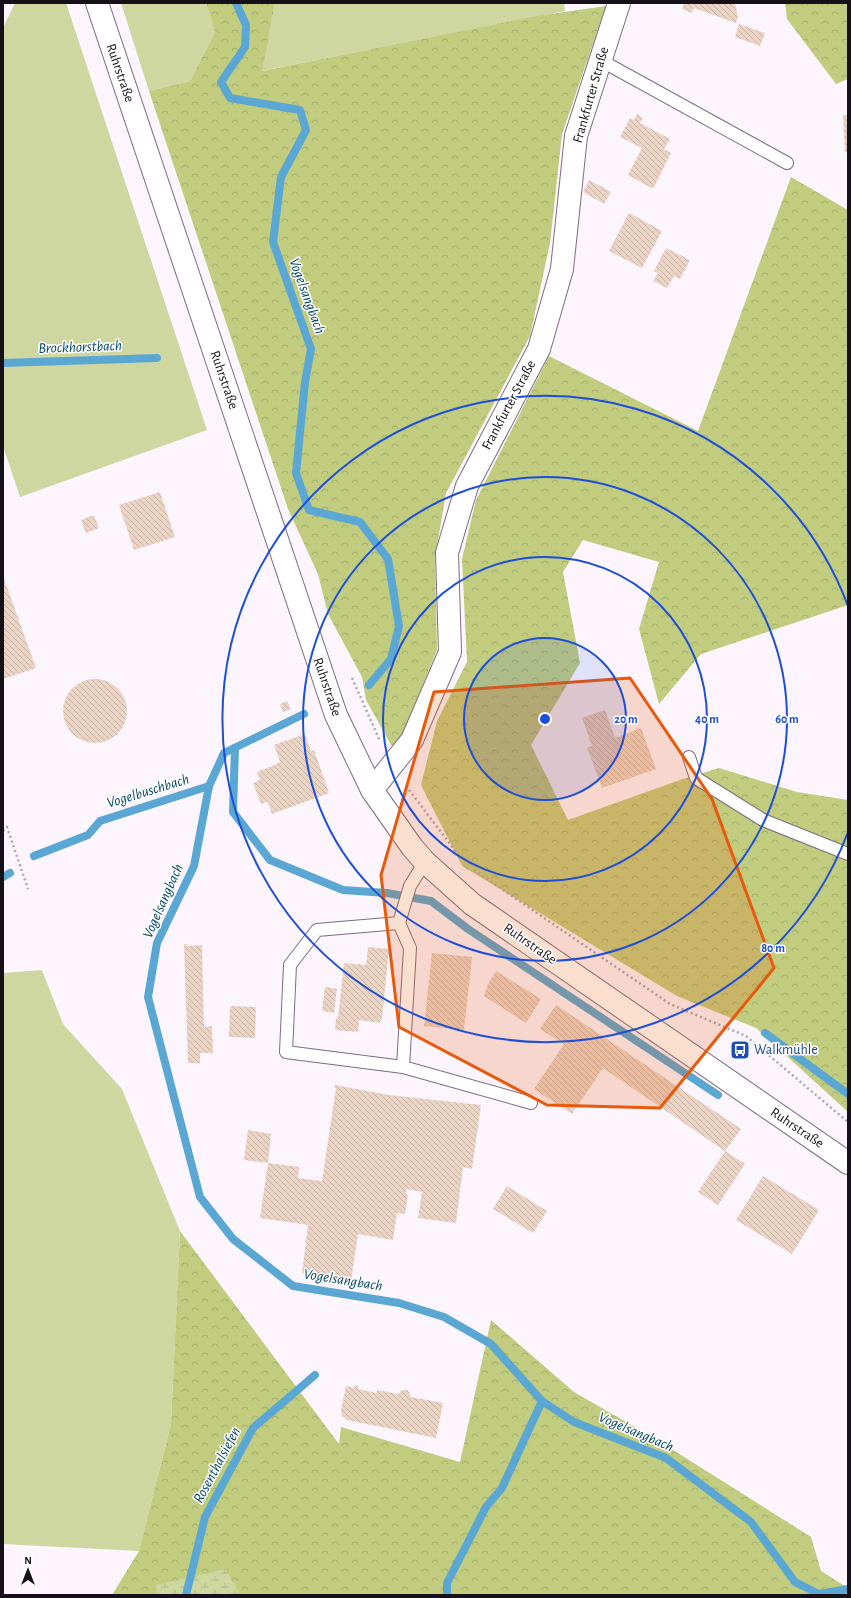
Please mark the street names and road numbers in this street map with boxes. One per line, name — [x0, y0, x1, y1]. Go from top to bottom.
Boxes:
street label: Ruhrstraße — [103, 42, 137, 104]
street label: Frankfurter Straße — [571, 45, 611, 145]
street label: Ruhrstraße — [207, 349, 241, 411]
street label: Frankfurter Straße — [479, 358, 539, 452]
street label: Ruhrstraße — [310, 656, 344, 718]
street label: Ruhrstraße — [501, 921, 559, 967]
street label: Ruhrstraße — [768, 1105, 826, 1151]

